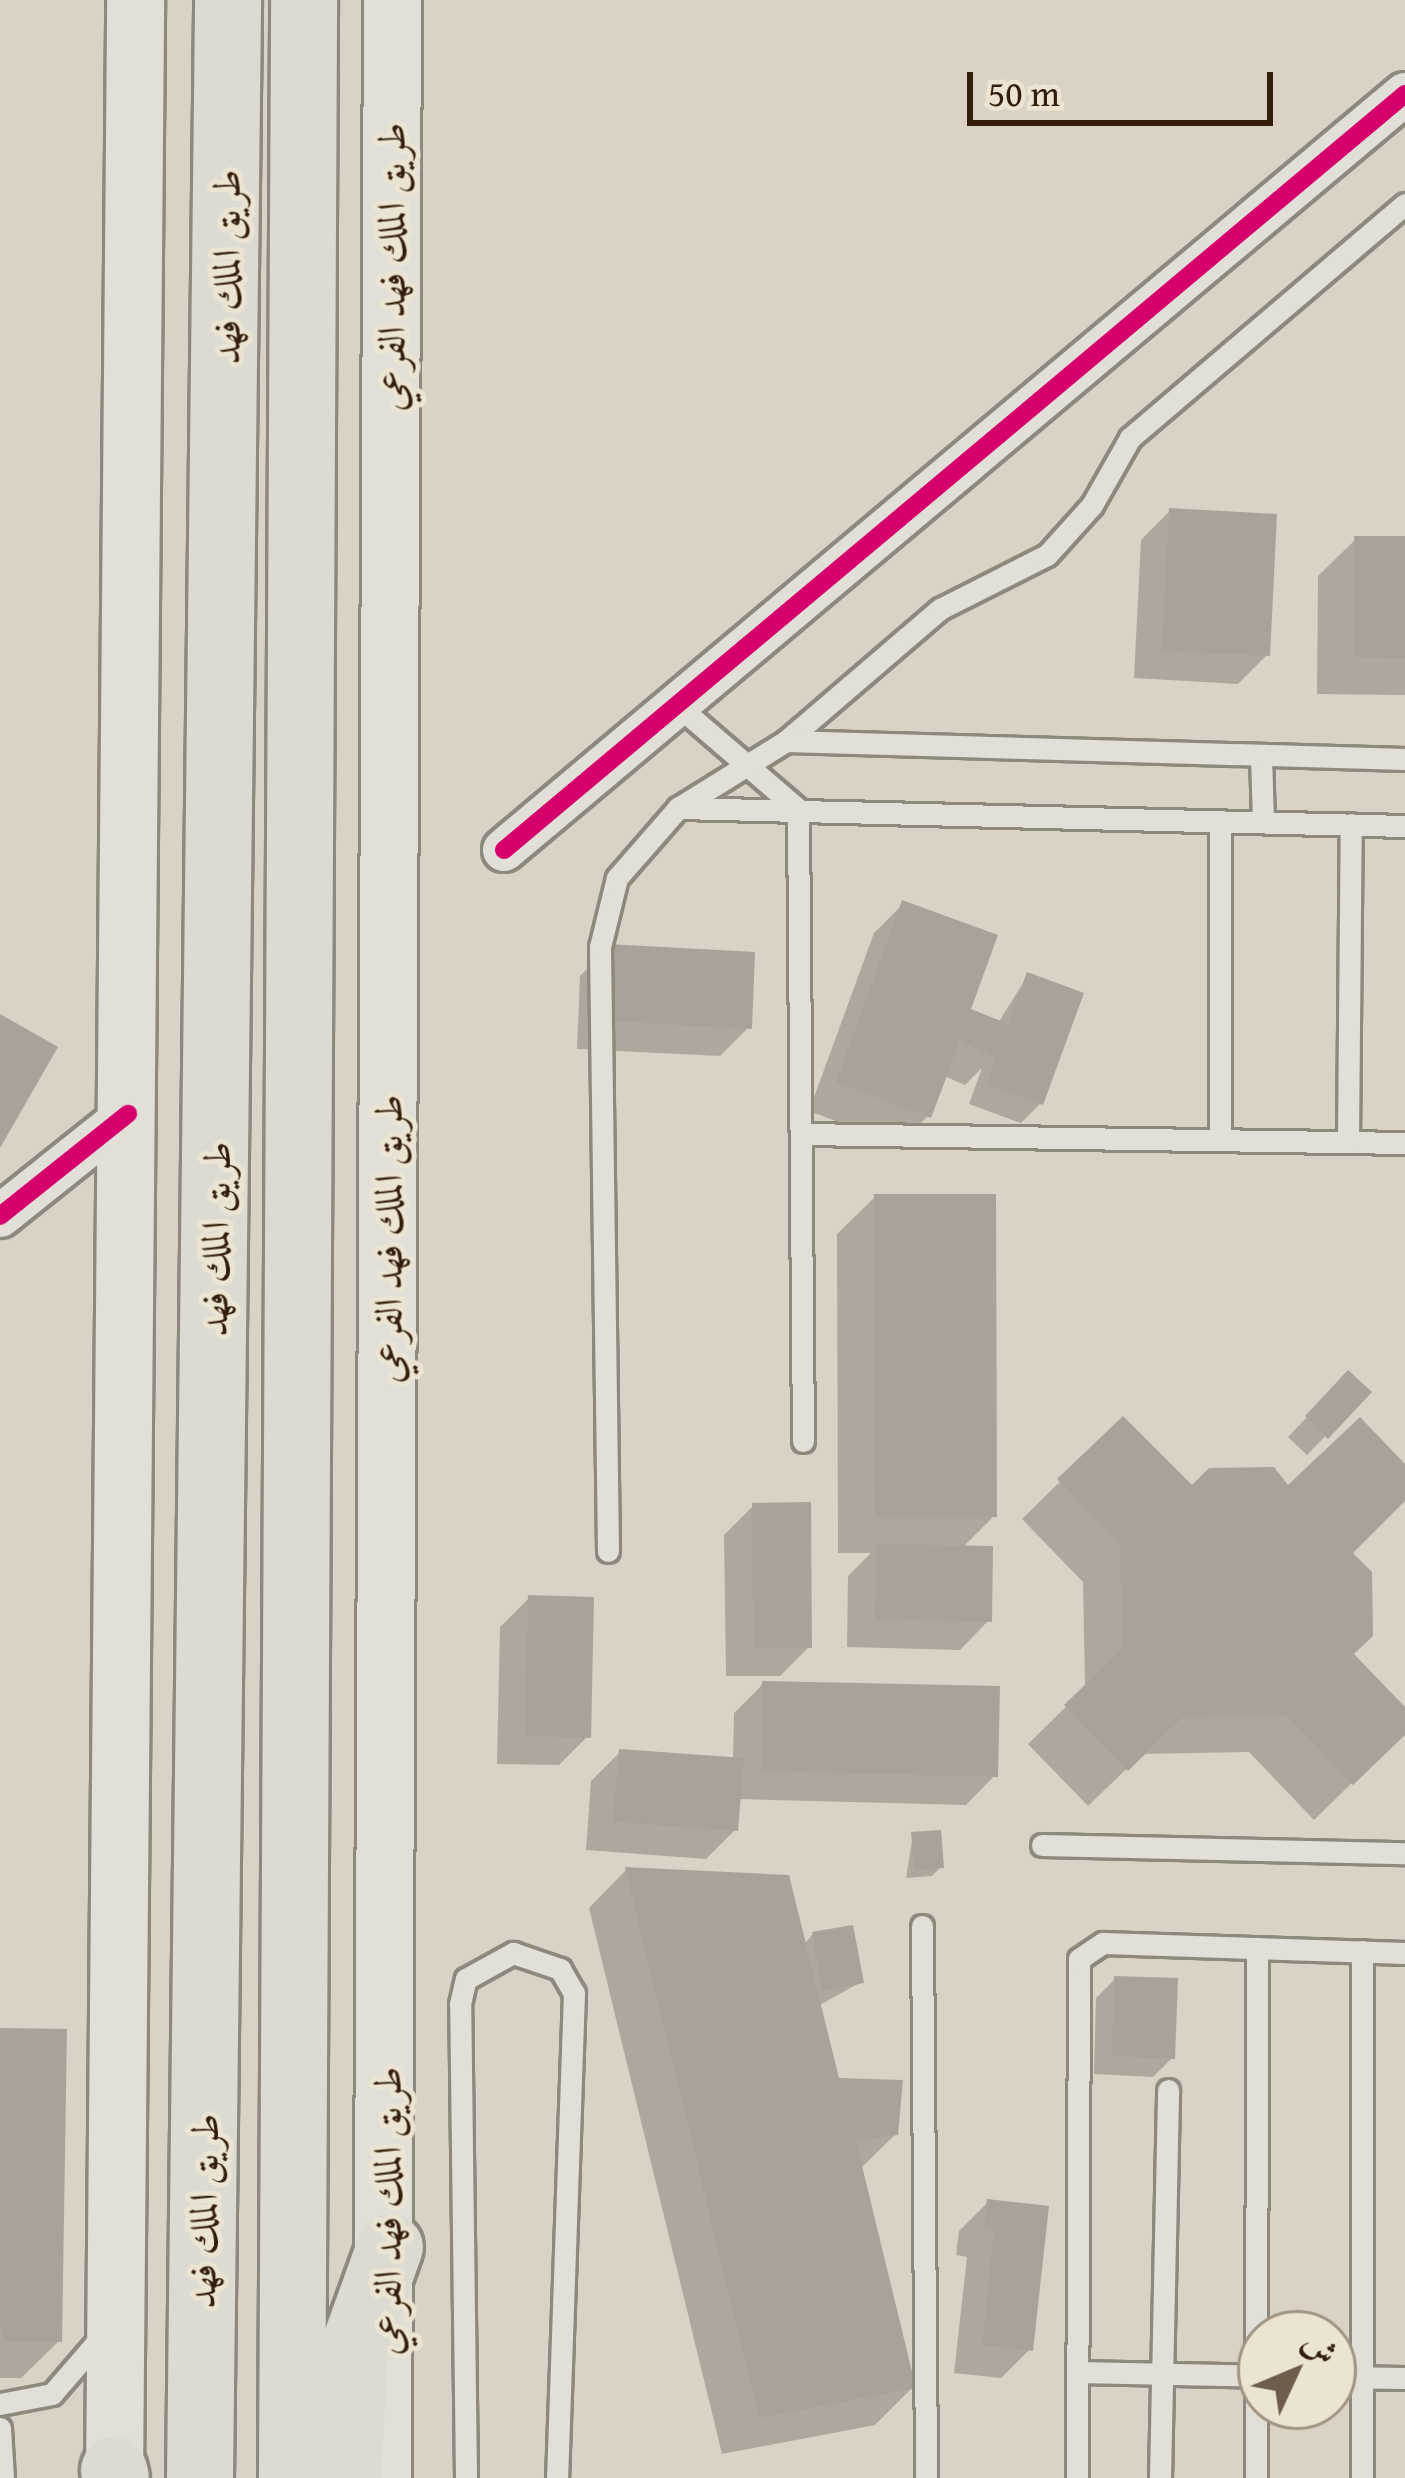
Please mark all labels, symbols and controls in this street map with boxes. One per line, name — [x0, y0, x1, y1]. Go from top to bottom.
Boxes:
scale bar — [973, 48, 1279, 122]
text: 50 m — [988, 66, 1060, 119]
street label: طريق الملك فهد الفرعي — [368, 122, 414, 412]
street label: طريق الملك فهد — [203, 169, 249, 365]
street label: طريق الملك فهد الفرعي — [365, 1094, 411, 1384]
street label: طريق الملك فهد — [190, 1141, 240, 1337]
street label: طريق الملك فهد الفرعي — [364, 2066, 410, 2356]
street label: طريق الملك فهد — [178, 2113, 228, 2309]
north arrow — [1237, 2310, 1357, 2430]
text: ش — [1292, 2319, 1349, 2376]

